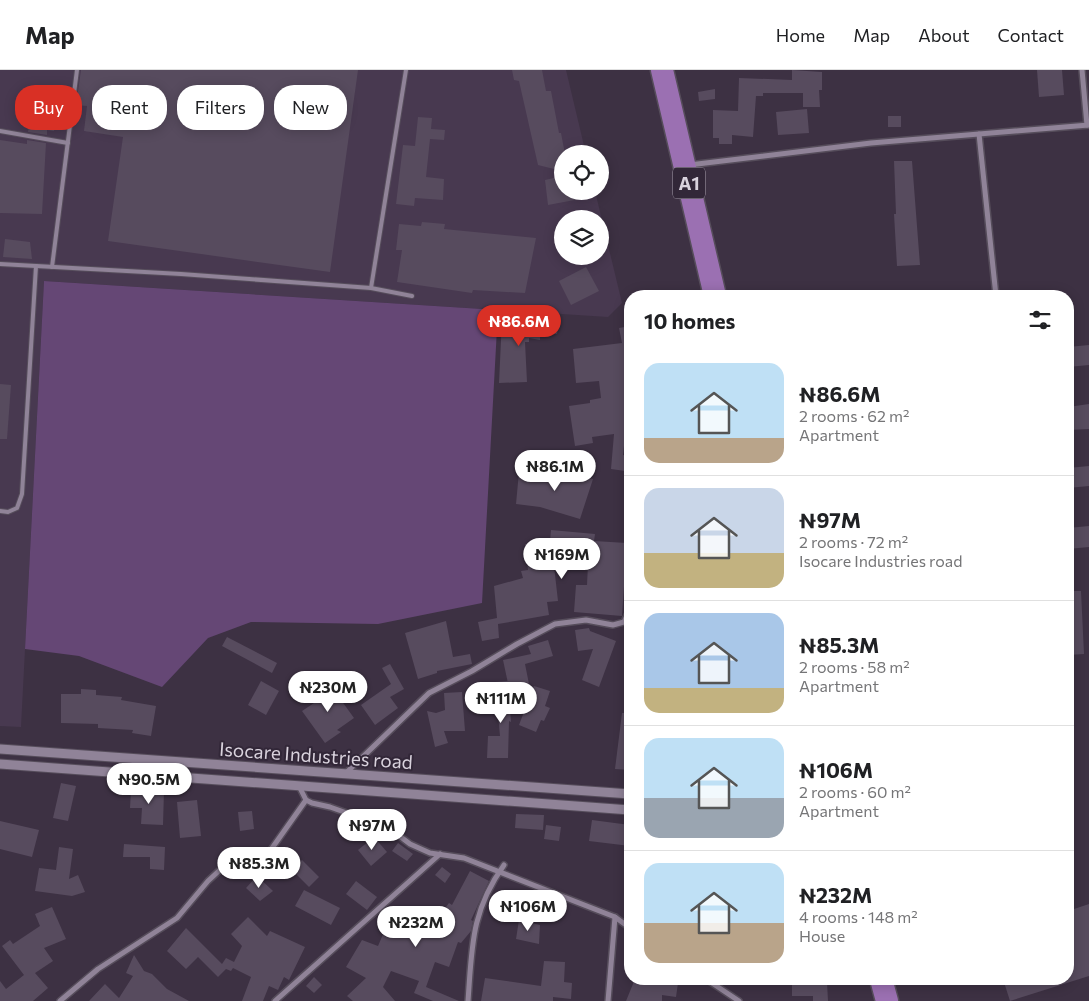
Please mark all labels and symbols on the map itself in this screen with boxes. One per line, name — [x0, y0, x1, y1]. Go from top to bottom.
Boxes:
road number: A1 — [673, 168, 705, 198]
pin: ₦86.6M — [478, 304, 560, 347]
pin: ₦86.1M — [514, 450, 596, 492]
pin: ₦169M — [527, 538, 597, 580]
pin: ₦230M — [293, 670, 363, 713]
pin: ₦111M — [466, 682, 536, 724]
street label: Isocare Industries road — [218, 737, 414, 773]
pin: ₦90.5M — [108, 762, 190, 805]
pin: ₦97M — [342, 808, 402, 851]
pin: ₦85.3M — [218, 846, 300, 889]
pin: ₦106M — [493, 890, 563, 932]
pin: ₦232M — [381, 906, 451, 948]

